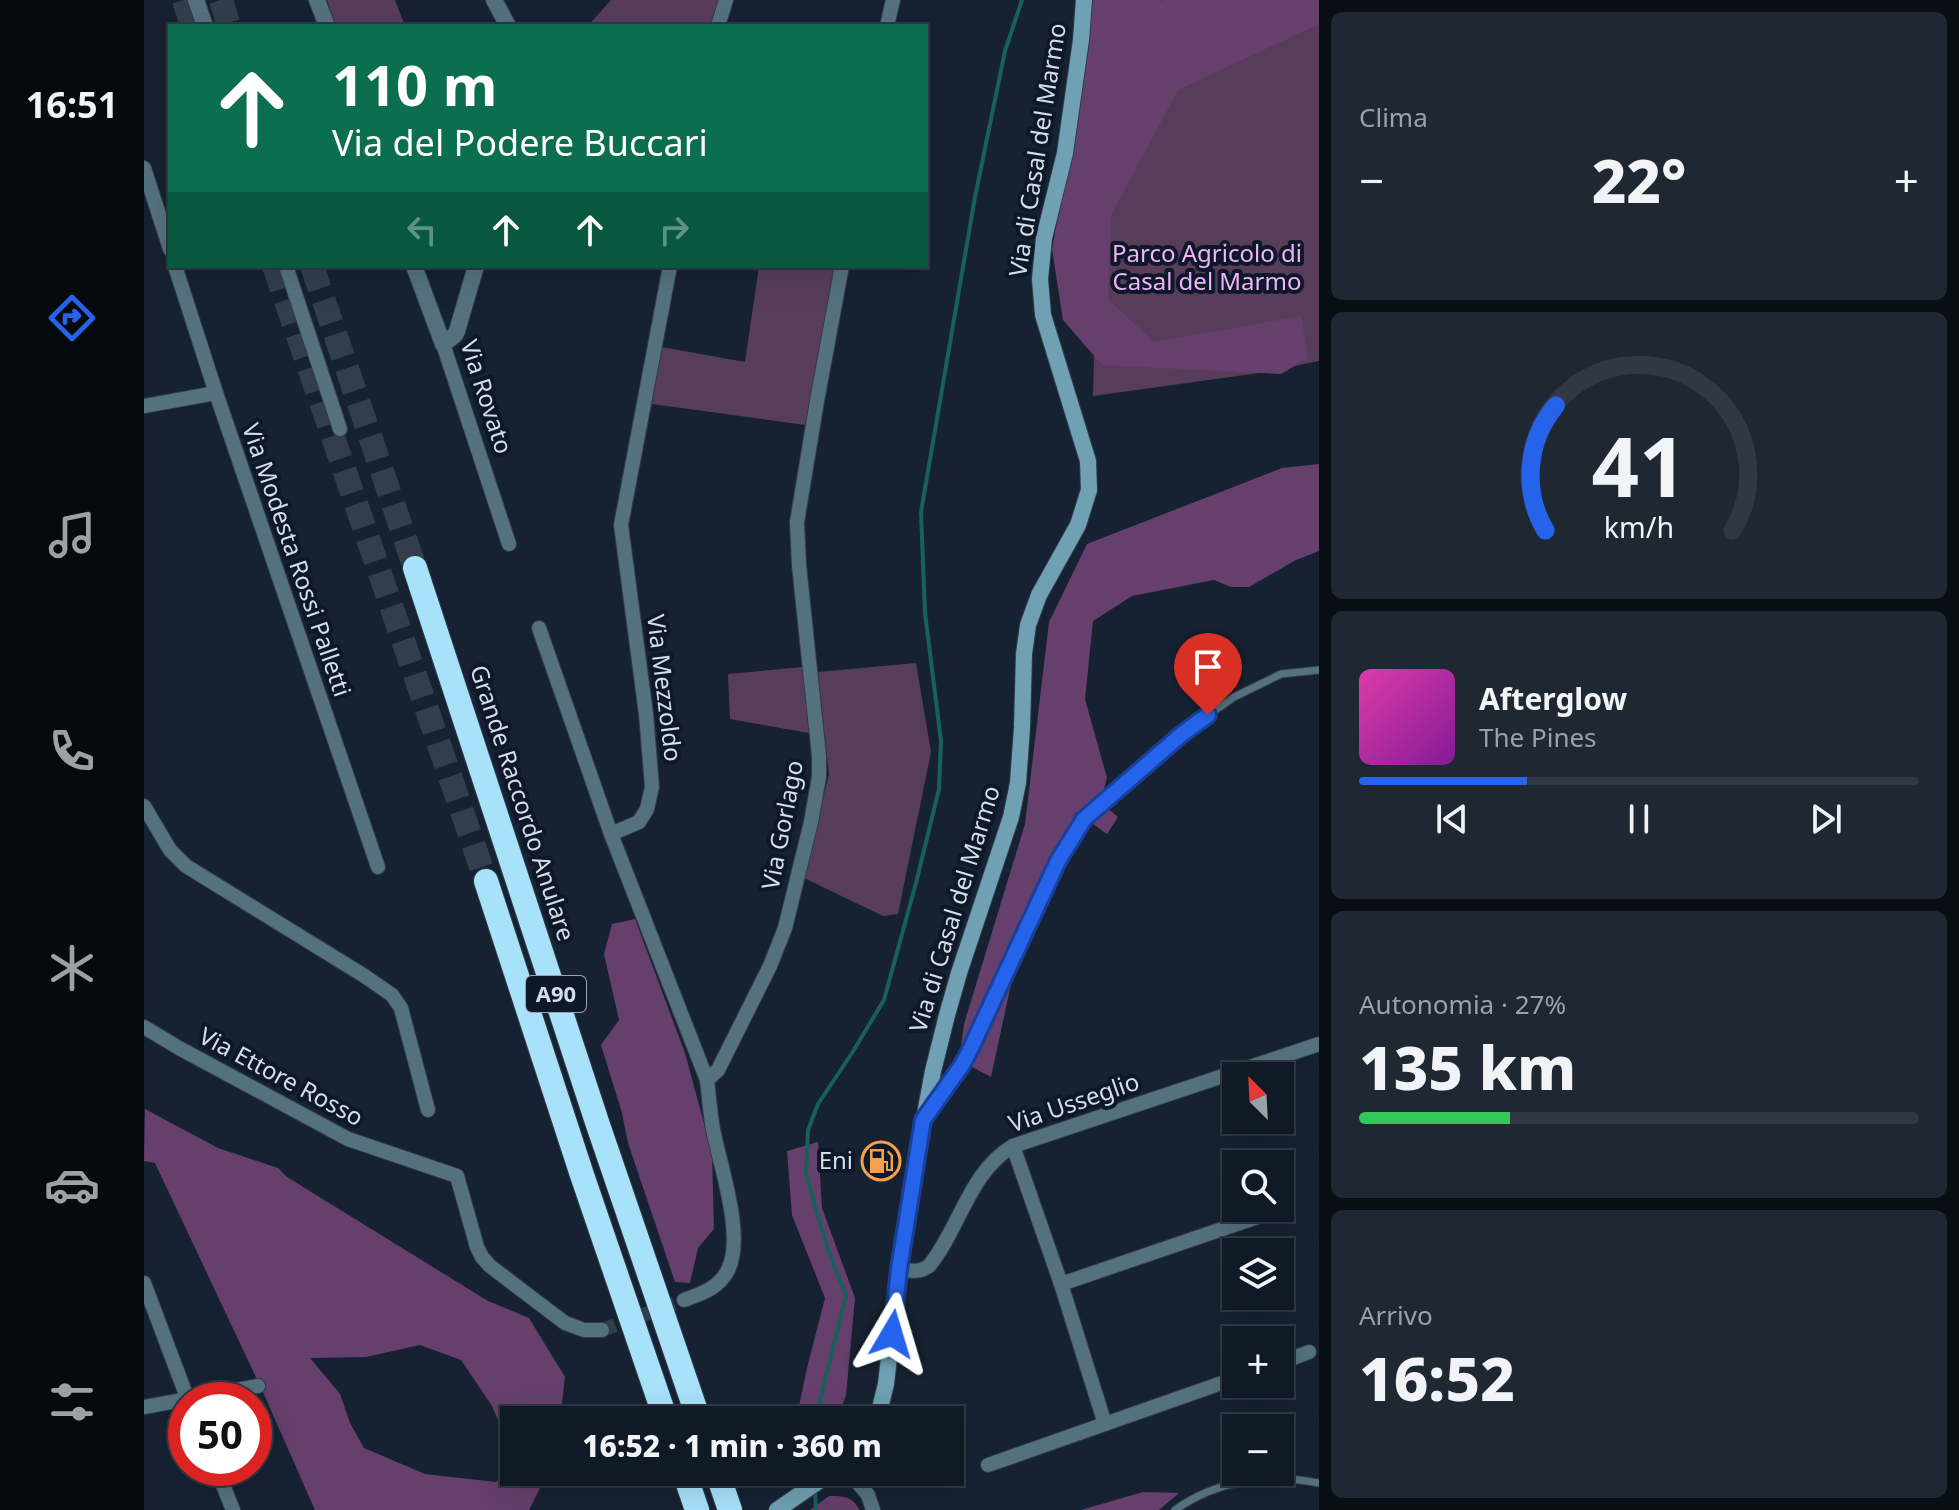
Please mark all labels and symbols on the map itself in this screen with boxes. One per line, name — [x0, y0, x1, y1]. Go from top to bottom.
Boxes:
street label: Via di Casal del Marmo — [1000, 21, 1073, 279]
park label: Parco Agricolo di Casal del Marmo — [1112, 236, 1302, 297]
street label: Via Rovato — [453, 335, 521, 458]
street label: Via Modesta Rossi Palletti — [235, 418, 360, 701]
street label: Via Mezzoldo — [640, 612, 691, 763]
pin — [1174, 633, 1242, 715]
street label: Grande Raccordo Anulare — [463, 660, 584, 945]
street label: Via Gorlago — [753, 757, 810, 892]
street label: Via di Casal del Marmo — [900, 781, 1007, 1036]
road number: A90 — [526, 976, 586, 1012]
street label: Via Ettore Rosso — [194, 1018, 370, 1133]
north arrow — [1222, 1062, 1294, 1134]
street label: Via Usseglio — [1004, 1064, 1143, 1139]
fuel station icon: Eni — [860, 1140, 902, 1182]
place label: Eni — [819, 1143, 853, 1176]
position arrow — [850, 1292, 934, 1376]
speed limit sign: 50 — [168, 1382, 272, 1486]

